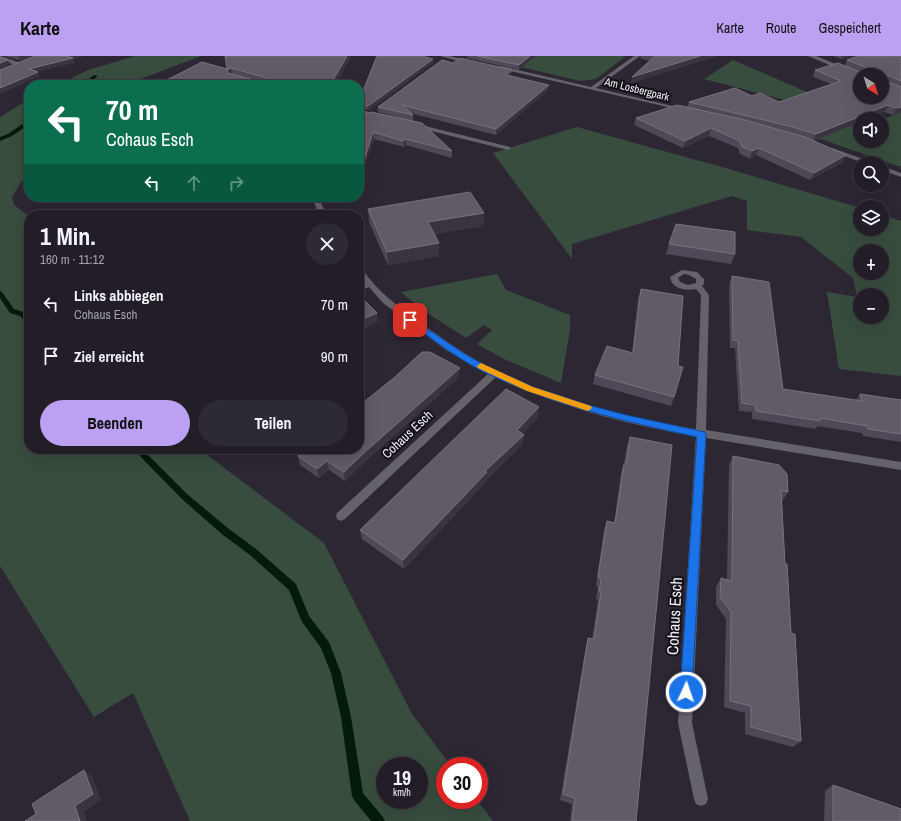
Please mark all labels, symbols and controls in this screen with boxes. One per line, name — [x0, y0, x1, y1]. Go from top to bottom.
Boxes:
text: Karte — [20, 15, 60, 41]
text: Karte — [716, 19, 744, 37]
text: Route — [766, 19, 796, 37]
text: Gespeichert — [818, 19, 881, 37]
north arrow — [853, 68, 889, 104]
map controls — [853, 68, 889, 324]
street label: Am Losbergpark — [602, 74, 671, 104]
text: 70 m — [106, 91, 158, 129]
icon: left — [40, 96, 92, 148]
button: sound — [853, 112, 889, 148]
text: Cohaus Esch — [106, 127, 194, 152]
button: search — [853, 156, 889, 192]
icon: left — [141, 172, 163, 194]
icon: ahead — [183, 172, 205, 194]
icon: right — [225, 172, 247, 194]
button: layers — [853, 200, 889, 236]
text: 1 Min. — [40, 220, 96, 252]
button: close — [306, 223, 348, 265]
button: + — [853, 244, 889, 280]
text: 160 m · 11:12 — [40, 251, 104, 268]
text: Links abbiegen — [74, 285, 164, 306]
button: − — [853, 288, 889, 324]
icon: left — [40, 293, 62, 315]
text: 70 m — [321, 294, 348, 315]
pin — [393, 303, 427, 337]
text: Cohaus Esch — [74, 306, 137, 323]
icon: arrive — [399, 309, 421, 331]
icon: arrive — [40, 345, 62, 367]
text: Ziel erreicht — [74, 346, 144, 367]
text: 90 m — [321, 346, 348, 367]
button: Beenden — [40, 400, 190, 446]
button: Teilen — [198, 400, 348, 446]
street label: Cohaus Esch — [378, 406, 436, 462]
street label: Cohaus Esch — [661, 576, 687, 656]
position arrow — [665, 671, 707, 713]
speed limit sign: 30 — [436, 757, 488, 809]
text: 19 — [393, 764, 411, 791]
text: km/h — [393, 786, 411, 799]

